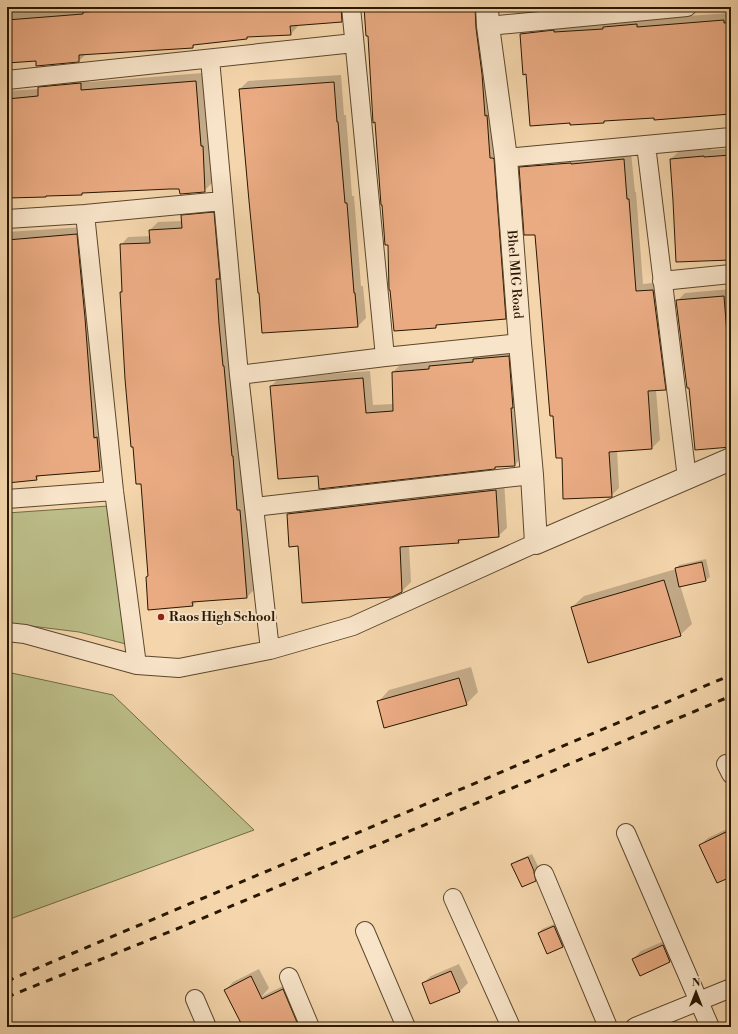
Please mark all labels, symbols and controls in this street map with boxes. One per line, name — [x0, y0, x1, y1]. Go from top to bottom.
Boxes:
street label: Bhel MIG Road — [503, 228, 526, 320]
place label: Raos High School — [169, 609, 276, 625]
marker: Raos High School — [156, 612, 166, 622]
north arrow — [676, 972, 716, 1012]
text: N — [692, 976, 701, 990]

